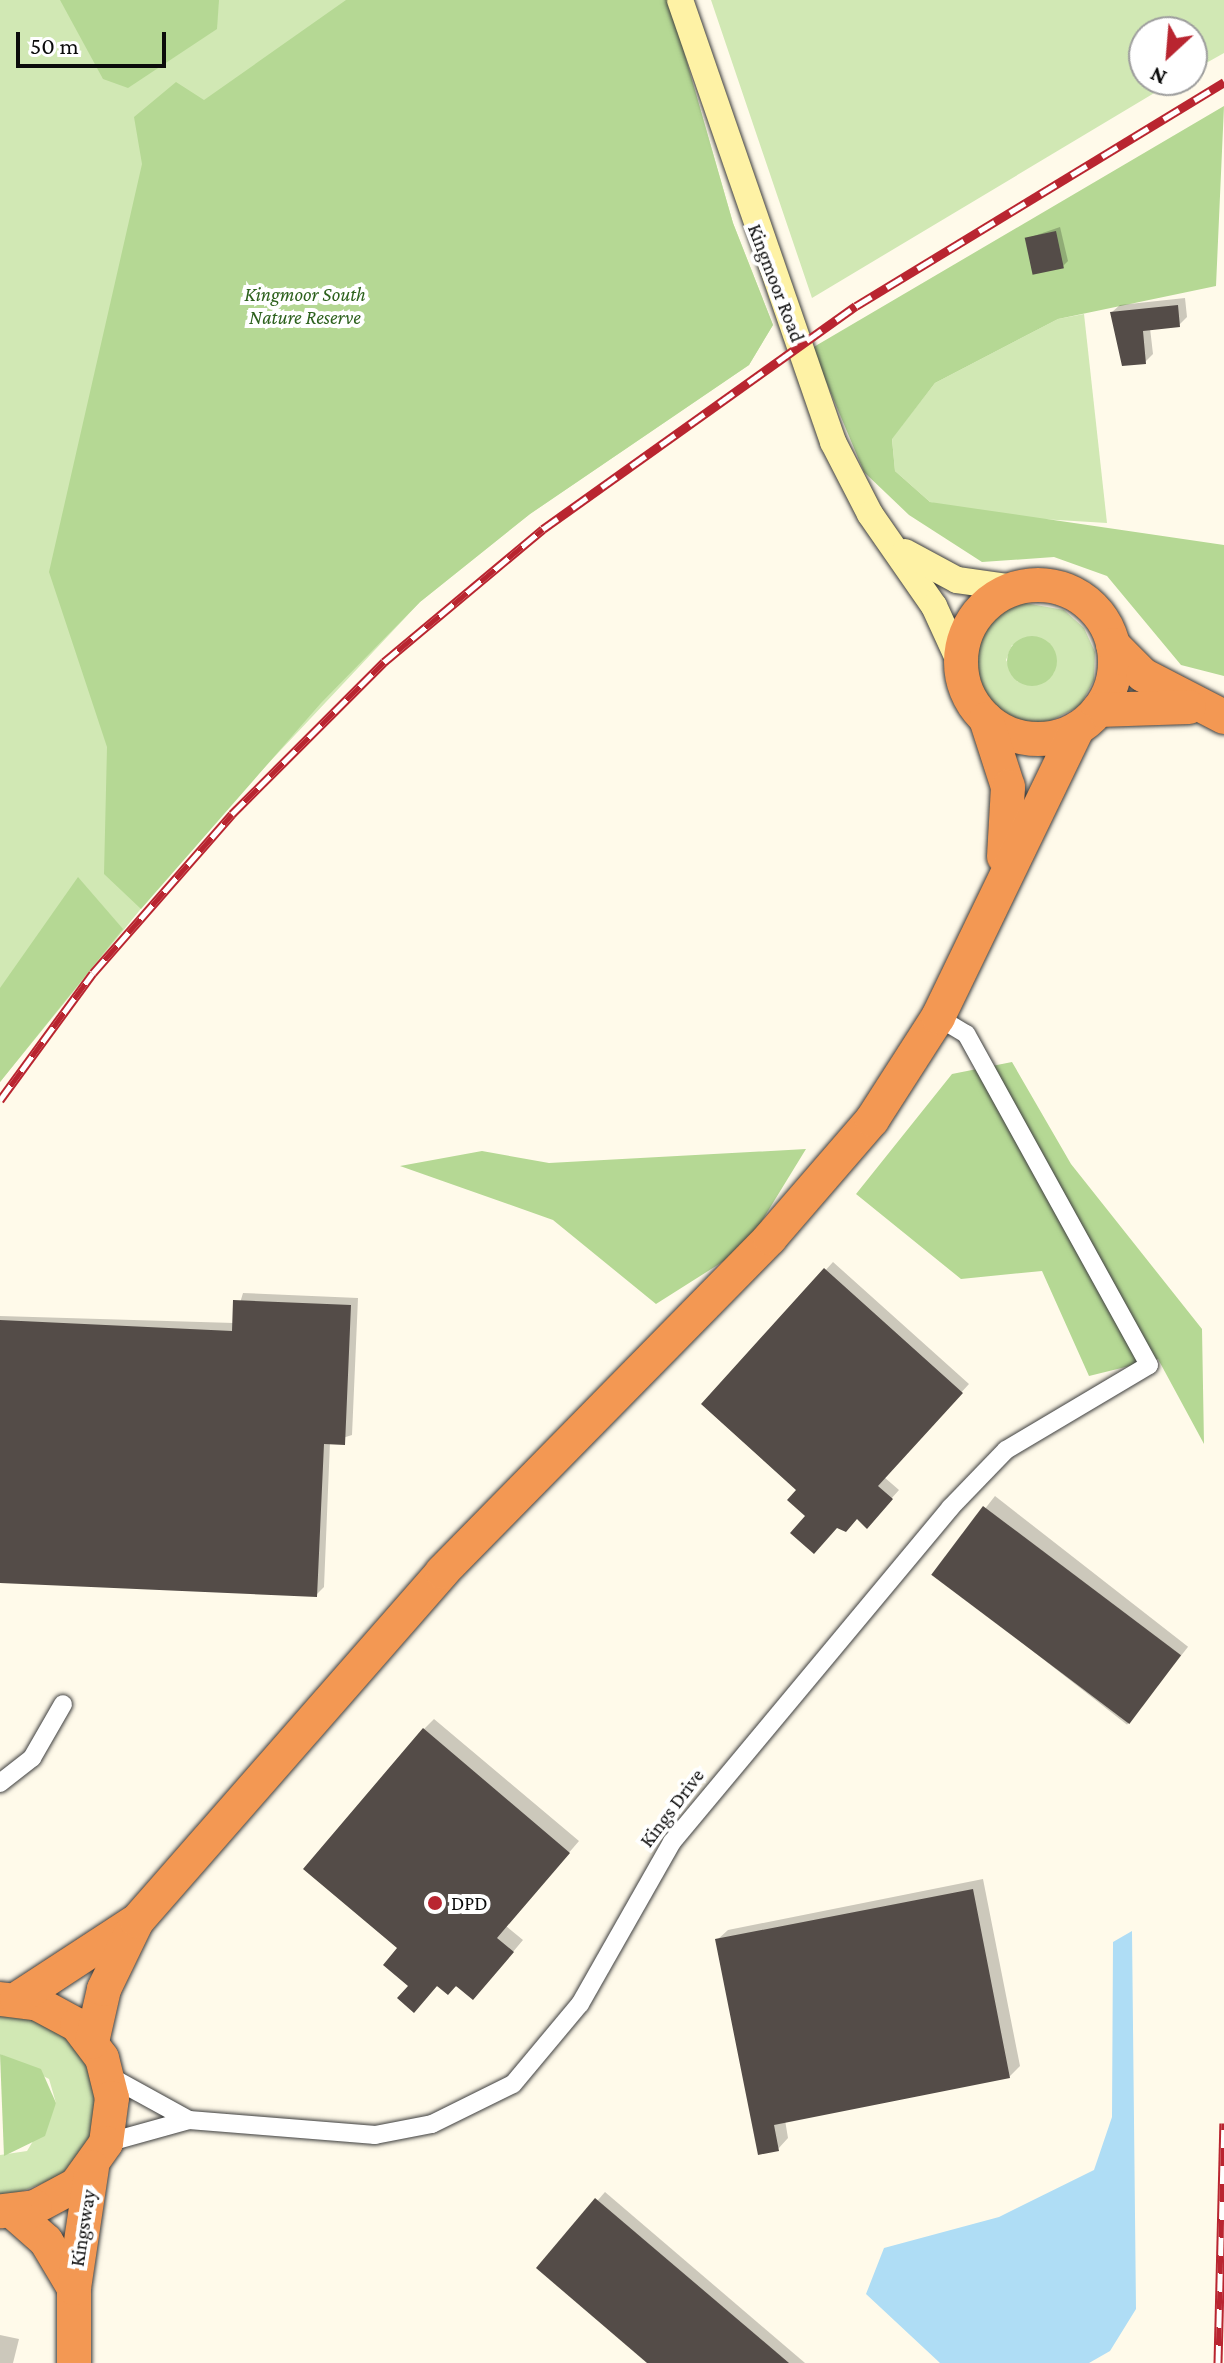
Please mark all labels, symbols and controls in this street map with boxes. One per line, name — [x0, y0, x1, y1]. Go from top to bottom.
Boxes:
scale bar — [20, 16, 170, 66]
north arrow — [1128, 16, 1208, 96]
text: 50 m — [30, 32, 79, 59]
text: N — [1146, 62, 1170, 91]
street label: Kingmoor Road — [742, 221, 810, 345]
park label: Kingmoor South Nature Reserve — [244, 282, 366, 329]
street label: Kings Drive — [635, 1764, 709, 1852]
place label: DPD — [451, 1891, 488, 1915]
marker: DPD — [426, 1894, 444, 1912]
street label: Kingsway — [65, 2188, 101, 2268]

